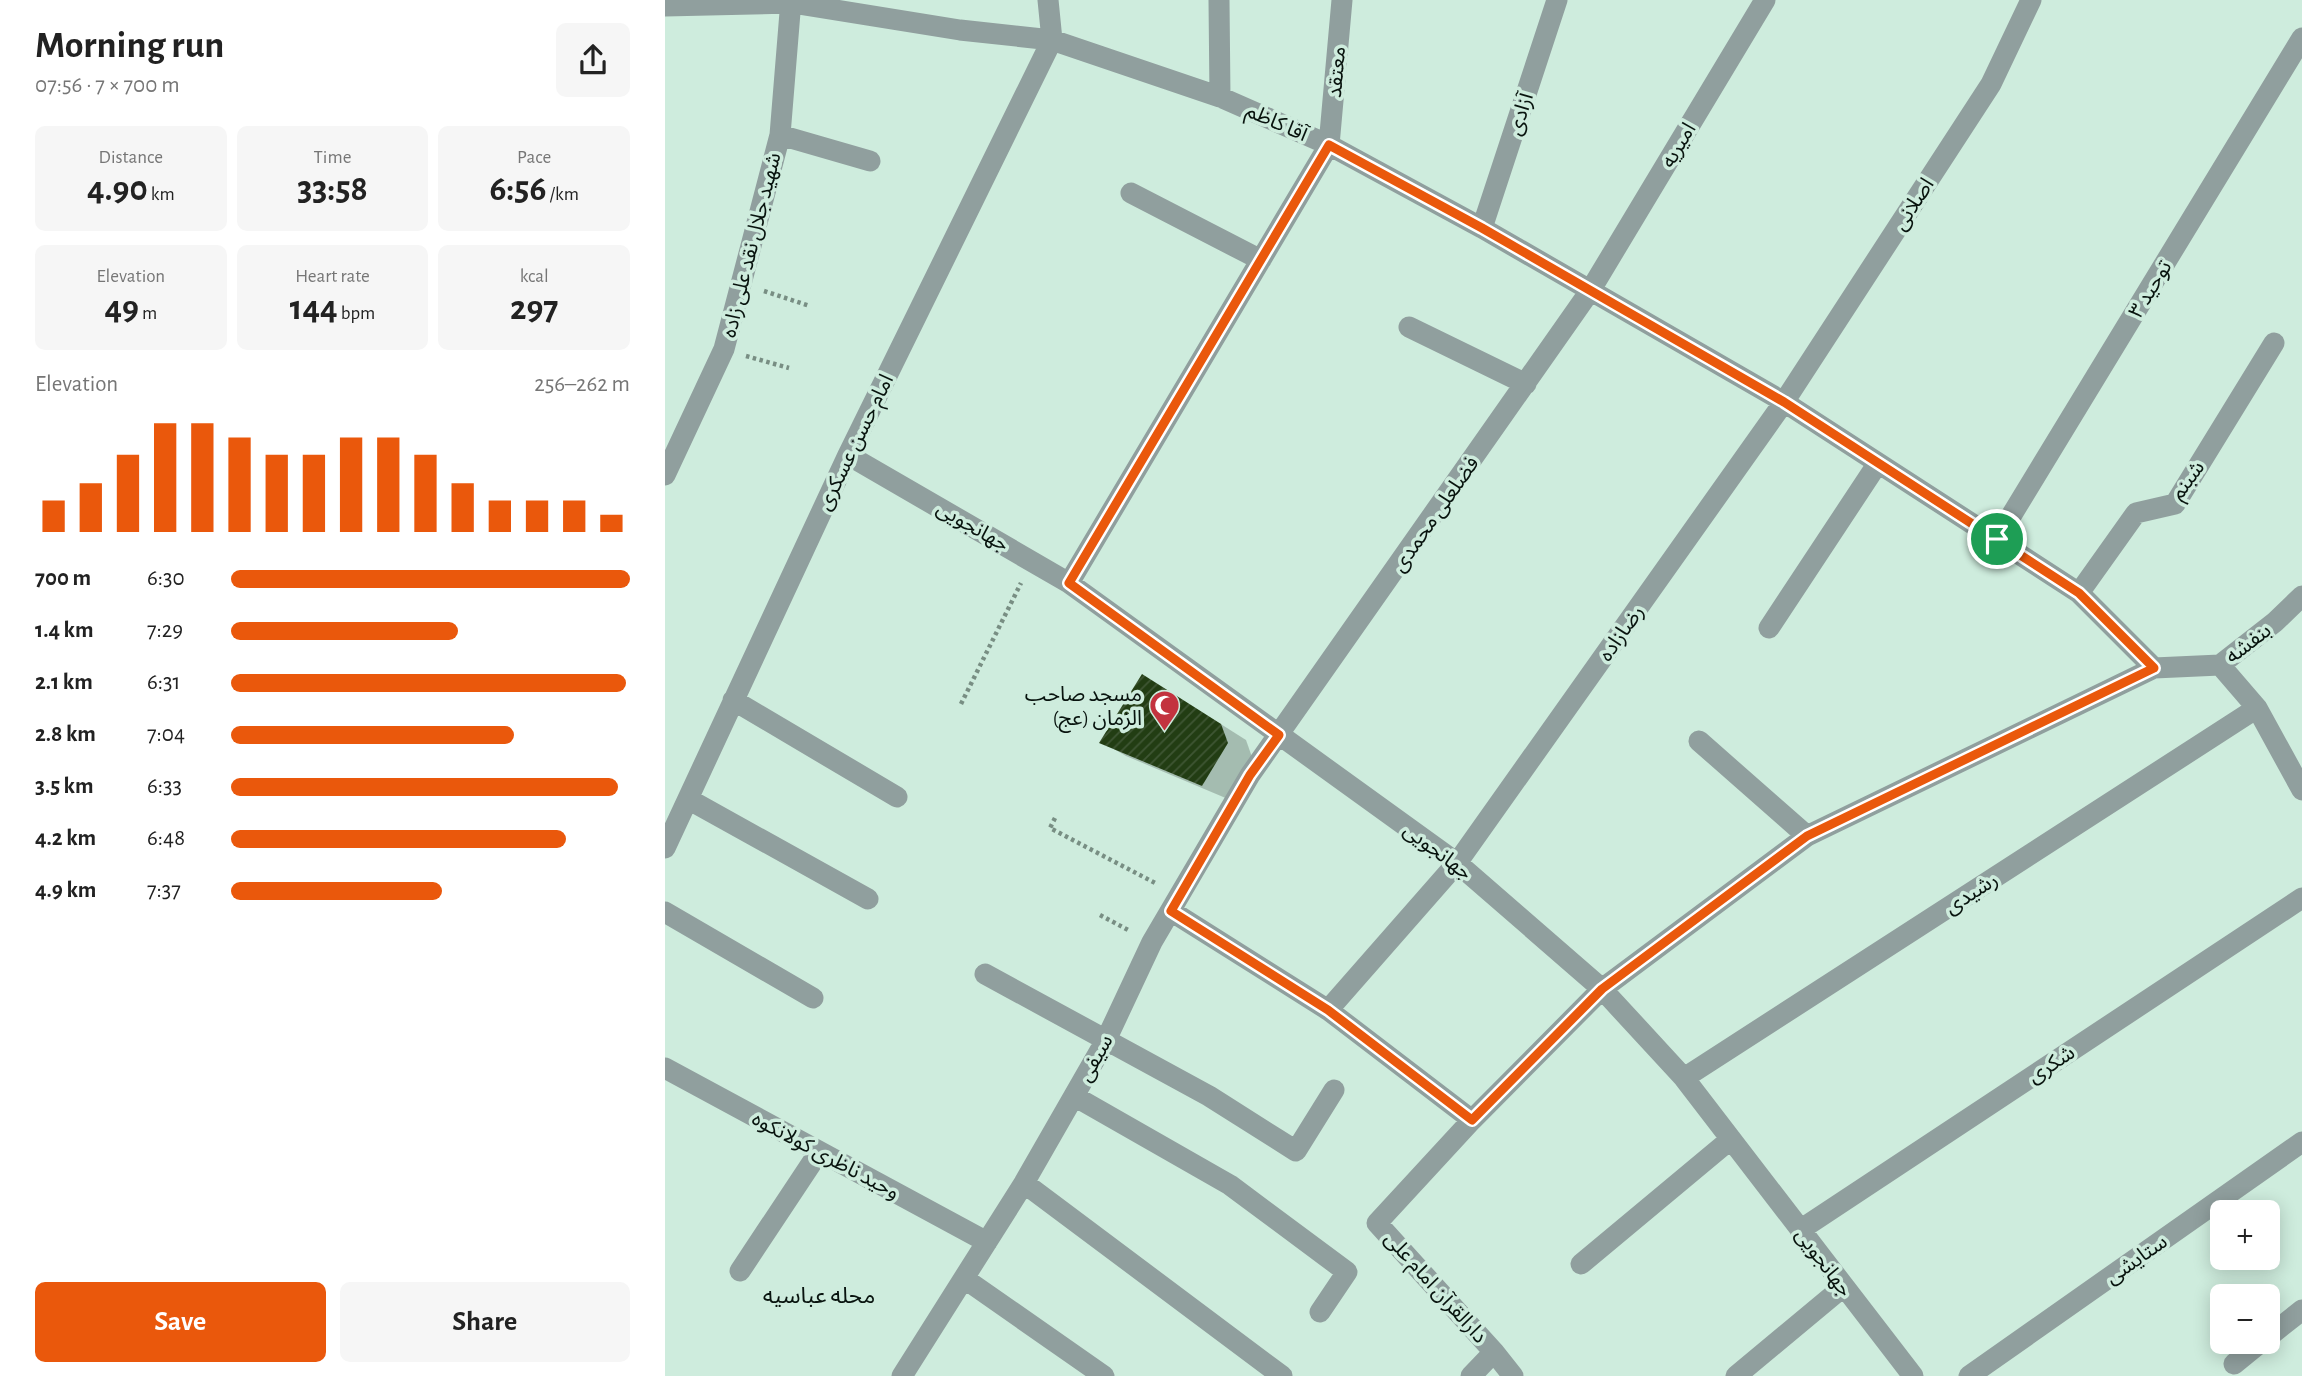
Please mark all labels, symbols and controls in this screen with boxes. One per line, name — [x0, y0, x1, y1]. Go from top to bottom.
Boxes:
button: share — [556, 23, 630, 97]
text: Morning run — [35, 27, 224, 65]
street label: معتقد — [1324, 46, 1349, 99]
text: 07:56 · 7 × 700 m — [35, 74, 180, 97]
street label: آزادی — [1502, 89, 1538, 138]
street label: آقا کاظم — [1241, 98, 1312, 149]
street label: امیریه — [1657, 119, 1701, 172]
text: Distance — [99, 148, 163, 167]
text: Time — [314, 148, 351, 167]
text: Pace — [517, 148, 551, 167]
street label: شهید جلال نقد علی زاده — [718, 151, 786, 340]
text: 4.90 — [87, 172, 148, 207]
text: 33:58 — [297, 172, 368, 207]
text: 6:56 — [489, 172, 546, 207]
street label: اصلانی — [1889, 174, 1939, 235]
text: km — [148, 185, 175, 204]
text: /km — [546, 185, 579, 204]
street label: توحید ۳ — [2125, 257, 2177, 322]
text: Elevation — [96, 267, 165, 286]
text: Heart rate — [295, 267, 370, 286]
text: kcal — [520, 267, 549, 286]
text: 49 — [104, 291, 139, 326]
text: 144 — [290, 291, 338, 326]
text: 297 — [510, 291, 558, 326]
text: m — [139, 304, 157, 323]
text: bpm — [338, 304, 375, 323]
street label: امام حسن عسکری — [814, 371, 902, 516]
text: Elevation — [35, 373, 118, 396]
text: 256–262 m — [534, 373, 630, 396]
street label: فضلعلی محمدی — [1388, 453, 1484, 576]
street label: شبنم — [2166, 457, 2212, 506]
street label: جهانجویی — [932, 497, 1013, 556]
pin — [1967, 509, 2027, 569]
icon: arrive — [1978, 520, 2016, 558]
text: 700 m — [35, 567, 91, 590]
text: 6:30 — [147, 567, 185, 590]
street label: رضازاده — [1595, 602, 1649, 666]
text: 1.4 km — [35, 619, 94, 642]
text: 7:29 — [147, 619, 183, 642]
street label: بنفشه — [2222, 619, 2275, 668]
text: 2.1 km — [35, 671, 93, 694]
text: 6:31 — [147, 671, 180, 694]
place label: مسجد صاحب الزمان (عج) — [1025, 684, 1142, 733]
mosque icon: مسجد صاحب الزمان (عج) — [1148, 689, 1182, 733]
text: 2.8 km — [35, 723, 96, 746]
text: 7:04 — [147, 723, 185, 746]
text: 3.5 km — [35, 775, 94, 798]
text: 6:33 — [147, 775, 182, 798]
street label: جهانجویی — [1399, 819, 1476, 885]
text: 4.2 km — [35, 827, 96, 850]
text: 6:48 — [147, 827, 185, 850]
street label: رشیدی — [1941, 869, 2002, 919]
text: 4.9 km — [35, 879, 96, 902]
text: 7:37 — [147, 879, 181, 902]
street label: سیفی — [1074, 1031, 1118, 1086]
street label: شکری — [2024, 1042, 2079, 1088]
street label: وحید ناظری کولانکوه — [748, 1108, 903, 1204]
map controls — [2210, 1200, 2280, 1354]
button: + — [2210, 1200, 2280, 1270]
street label: جهانجویی — [1790, 1224, 1856, 1301]
street label: دارالقرآن امام علی — [1377, 1227, 1492, 1350]
street label: ستایشی — [2102, 1231, 2172, 1289]
button: Save — [35, 1282, 326, 1362]
button: Share — [340, 1282, 630, 1362]
button: − — [2210, 1284, 2280, 1354]
district label: محله عباسیه — [763, 1285, 875, 1308]

